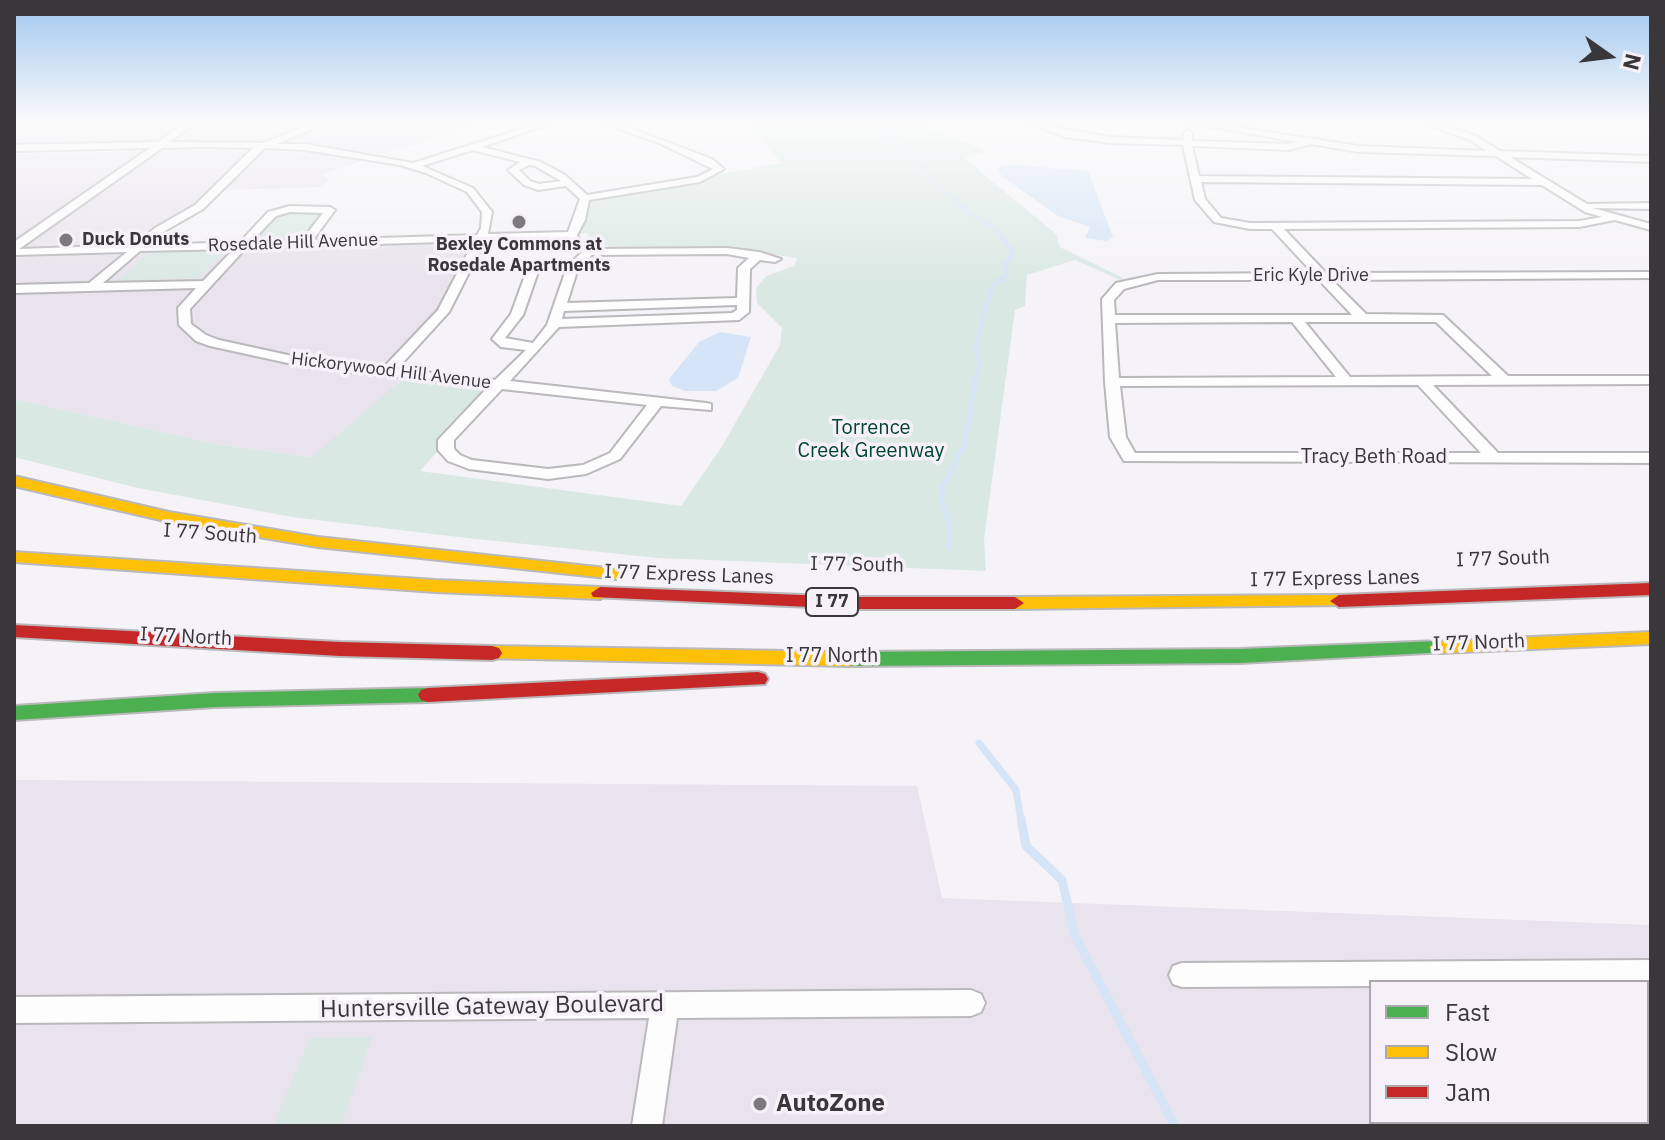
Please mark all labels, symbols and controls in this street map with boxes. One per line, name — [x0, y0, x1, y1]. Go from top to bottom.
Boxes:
north arrow — [1569, 16, 1649, 96]
text: N — [1617, 51, 1649, 73]
marker: Bexley Commons at Rosedale Apartments — [510, 213, 528, 231]
place label: Duck Donuts — [82, 229, 189, 251]
street label: Rosedale Hill Avenue — [208, 229, 378, 257]
marker: Duck Donuts — [57, 231, 75, 249]
place label: Bexley Commons at Rosedale Apartments — [428, 234, 610, 276]
street label: Eric Kyle Drive — [1253, 265, 1369, 287]
street label: Hickorywood Hill Avenue — [290, 348, 492, 394]
park label: Torrence Creek Greenway — [798, 416, 944, 463]
street label: Tracy Beth Road — [1301, 445, 1447, 469]
street label: I 77 South — [162, 519, 258, 549]
street label: I 77 South — [1456, 545, 1550, 573]
street label: I 77 South — [810, 552, 904, 578]
street label: I 77 Express Lanes — [604, 560, 774, 590]
street label: I 77 Express Lanes — [1250, 566, 1420, 592]
road number: I 77 — [806, 588, 858, 616]
street label: I 77 North — [139, 623, 233, 651]
street label: I 77 North — [1432, 629, 1526, 657]
street label: I 77 North — [786, 644, 878, 668]
legend — [1369, 980, 1649, 1124]
street label: Huntersville Gateway Boulevard — [320, 990, 664, 1024]
text: Fast — [1445, 996, 1490, 1028]
text: Slow — [1445, 1036, 1497, 1068]
text: Jam — [1445, 1076, 1491, 1108]
place label: AutoZone — [776, 1090, 885, 1118]
marker: AutoZone — [751, 1095, 769, 1113]

